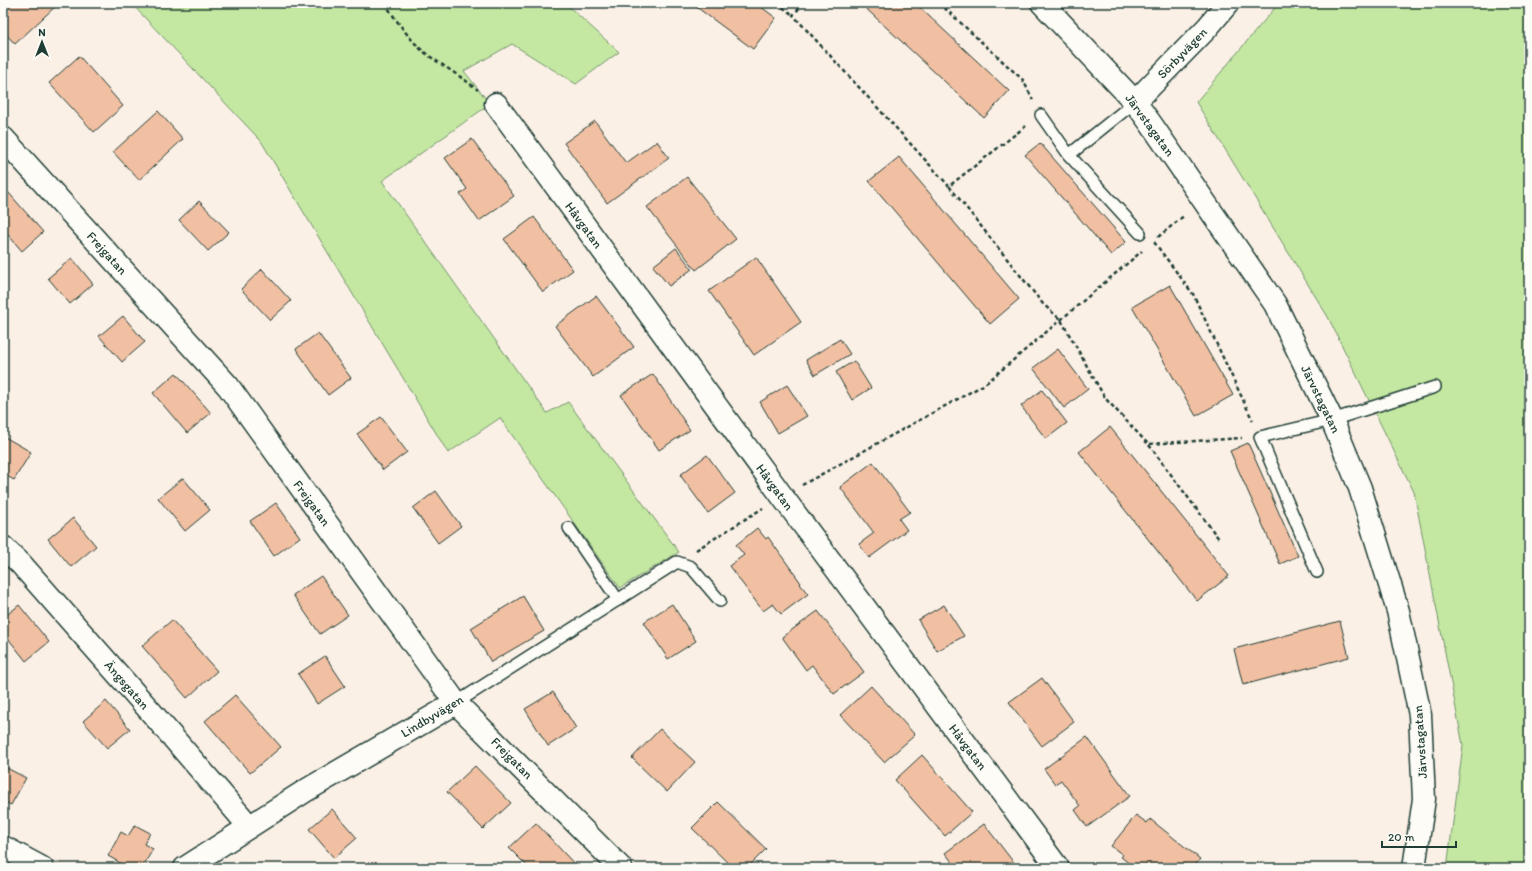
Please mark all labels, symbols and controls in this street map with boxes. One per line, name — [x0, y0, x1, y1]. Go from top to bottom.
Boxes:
north arrow — [22, 22, 62, 62]
street label: Sörbyvägen — [1154, 24, 1210, 82]
text: N — [38, 26, 46, 39]
street label: Järvstagatan — [1122, 91, 1178, 160]
street label: Håvgatan — [562, 199, 606, 252]
street label: Frejgatan — [84, 228, 130, 278]
street label: Järvstagatan — [1298, 363, 1344, 436]
street label: Håvgatan — [753, 461, 797, 514]
street label: Frejgatan — [290, 477, 334, 529]
street label: Ängsgatan — [102, 657, 153, 713]
street label: Lindbyvägen — [398, 691, 466, 740]
street label: Järvstagatan — [1410, 704, 1430, 779]
street label: Håvgatan — [946, 721, 991, 773]
street label: Frejgatan — [488, 734, 536, 782]
scale bar — [1382, 823, 1456, 849]
text: 20 m — [1388, 830, 1415, 844]

